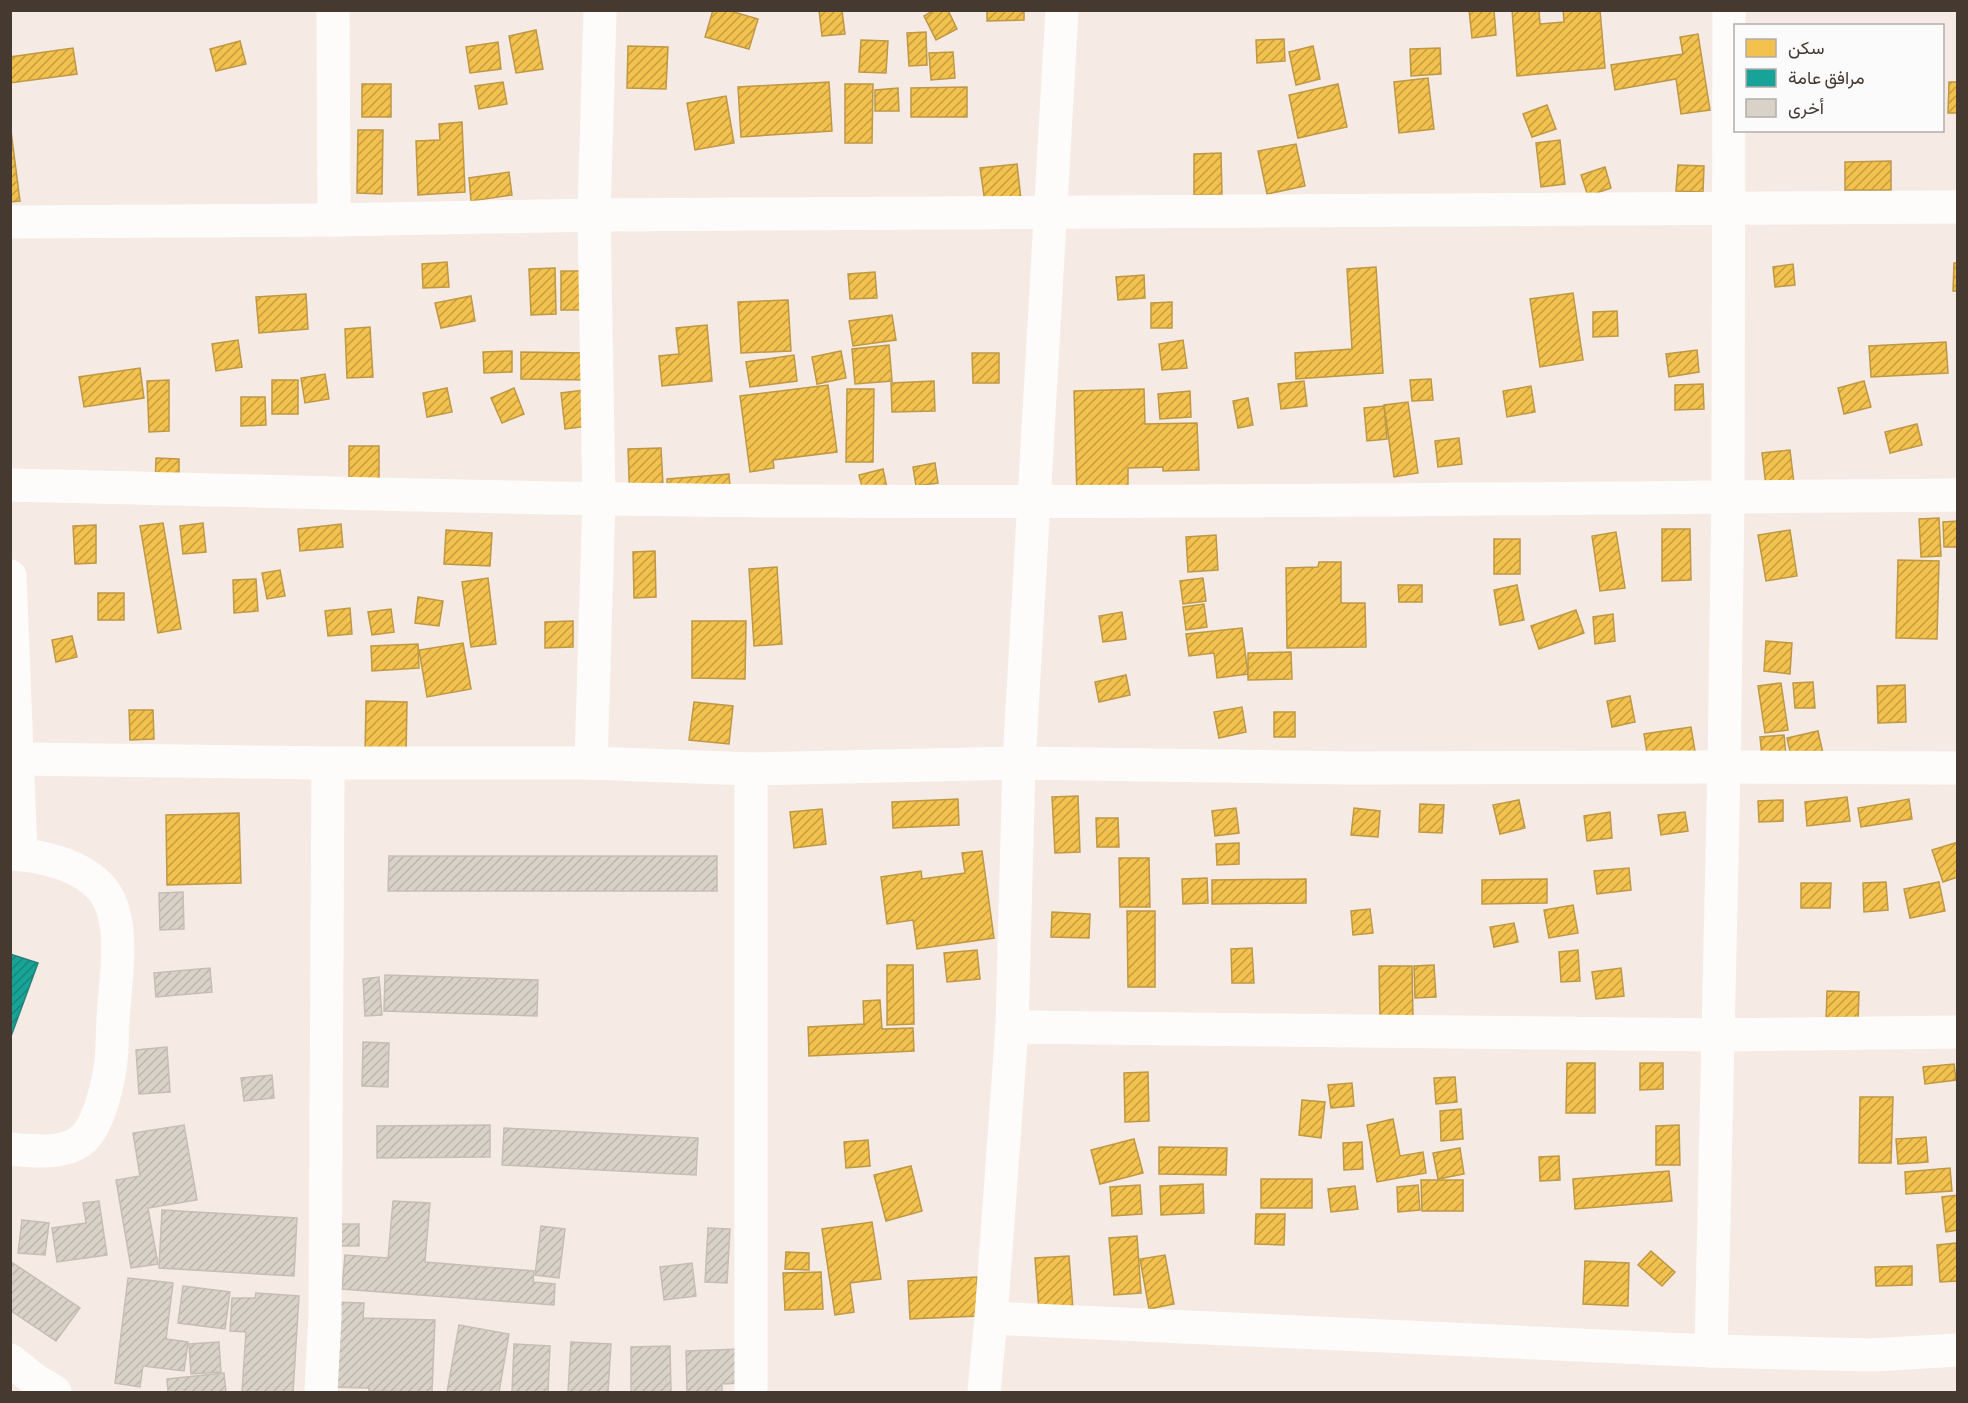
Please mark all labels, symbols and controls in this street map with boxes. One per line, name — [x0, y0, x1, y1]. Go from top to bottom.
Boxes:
legend — [1734, 24, 1944, 132]
text: سكن — [1788, 38, 1824, 59]
text: مرافق عامة — [1788, 68, 1865, 89]
text: أخرى — [1788, 98, 1824, 119]

